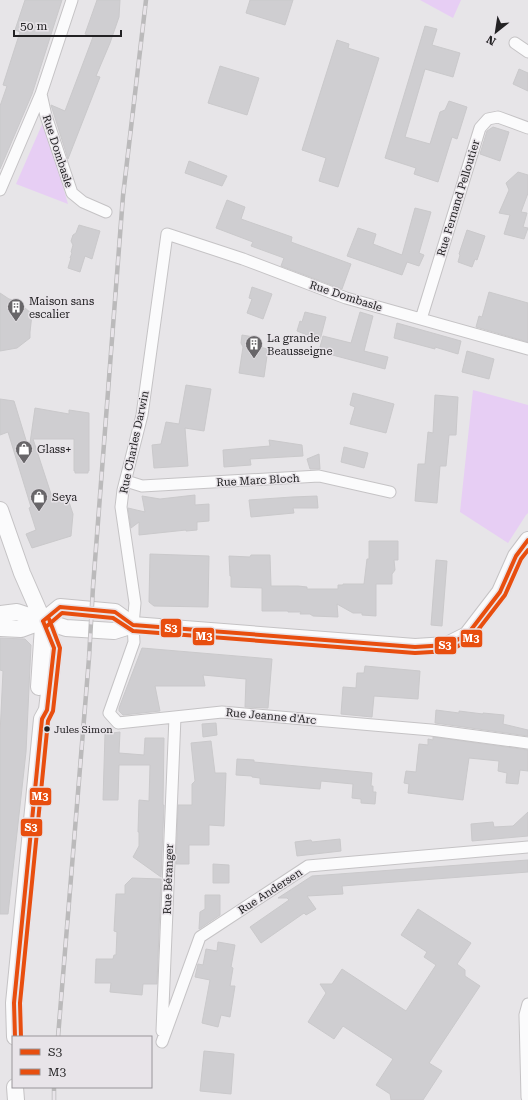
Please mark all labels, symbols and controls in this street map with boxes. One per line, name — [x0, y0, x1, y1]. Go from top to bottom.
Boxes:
scale bar — [14, 12, 121, 38]
north arrow — [476, 12, 516, 52]
text: 50 m — [20, 19, 47, 33]
text: N — [484, 32, 498, 48]
street label: Rue Dombasle — [40, 113, 75, 189]
street label: Rue Fernand Pelloutier — [435, 138, 483, 258]
street label: Rue Dombasle — [308, 279, 384, 314]
place label: Maison sans escalier — [29, 295, 94, 321]
building icon: Maison sans escalier — [6, 297, 26, 322]
place label: La grande Beausseigne — [267, 332, 332, 358]
building icon: La grande Beausseigne — [244, 334, 264, 359]
street label: Rue Charles Darwin — [117, 389, 152, 495]
shop icon: Glass+ — [14, 439, 34, 464]
place label: Glass+ — [37, 443, 71, 456]
street label: Rue Marc Bloch — [216, 472, 300, 489]
shop icon: Seya — [29, 487, 49, 512]
place label: Seya — [52, 491, 77, 504]
line badge: S3 — [160, 618, 182, 638]
text: S3 — [164, 622, 178, 635]
line badge: M3 — [192, 627, 215, 646]
line badge: M3 — [460, 629, 483, 648]
text: M3 — [196, 630, 212, 643]
text: M3 — [463, 632, 479, 645]
line badge: S3 — [434, 636, 457, 655]
text: S3 — [438, 639, 452, 652]
street label: Rue Jeanne d'Arc — [225, 706, 317, 727]
marker: Jules Simon — [42, 724, 52, 734]
place label: Jules Simon — [54, 724, 113, 735]
line badge: M3 — [29, 787, 52, 806]
text: M3 — [32, 790, 48, 803]
line badge: S3 — [20, 818, 43, 837]
text: S3 — [24, 821, 38, 834]
street label: Rue Béranger — [161, 843, 176, 915]
street label: Rue Andersen — [236, 866, 305, 917]
legend — [12, 1036, 152, 1088]
text: S3 — [48, 1045, 62, 1059]
text: M3 — [48, 1065, 66, 1079]

